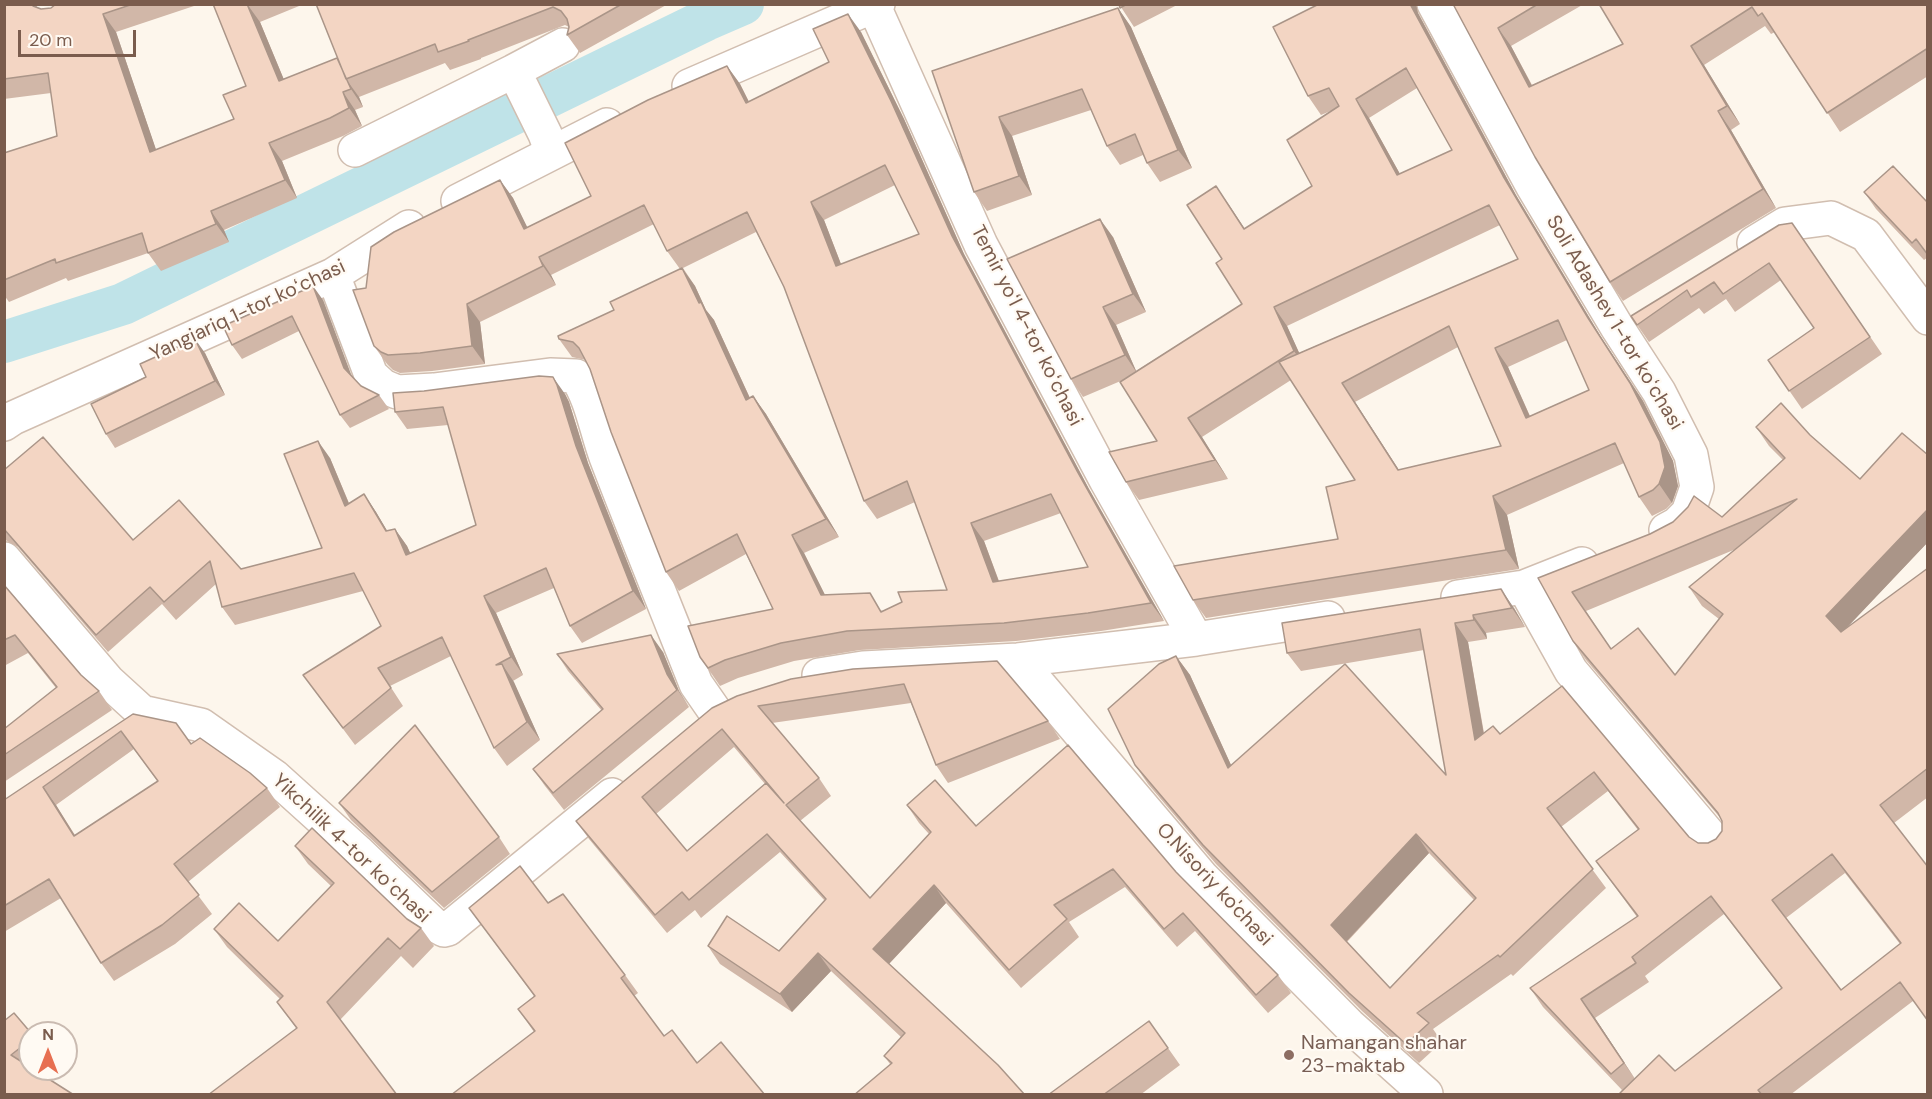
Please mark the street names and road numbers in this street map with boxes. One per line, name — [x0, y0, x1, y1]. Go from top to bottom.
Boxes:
street label: Soli Adashev 1-tor koʻchasi — [1540, 211, 1688, 435]
street label: Temir yoʻl 4-tor koʻchasi — [965, 222, 1087, 430]
street label: Yangiariq 1-tor koʻchasi — [146, 255, 350, 367]
street label: Yikchilik 4-tor koʻchasi — [267, 769, 435, 929]
street label: O.Nisoriy ko'chasi — [1151, 819, 1277, 951]

